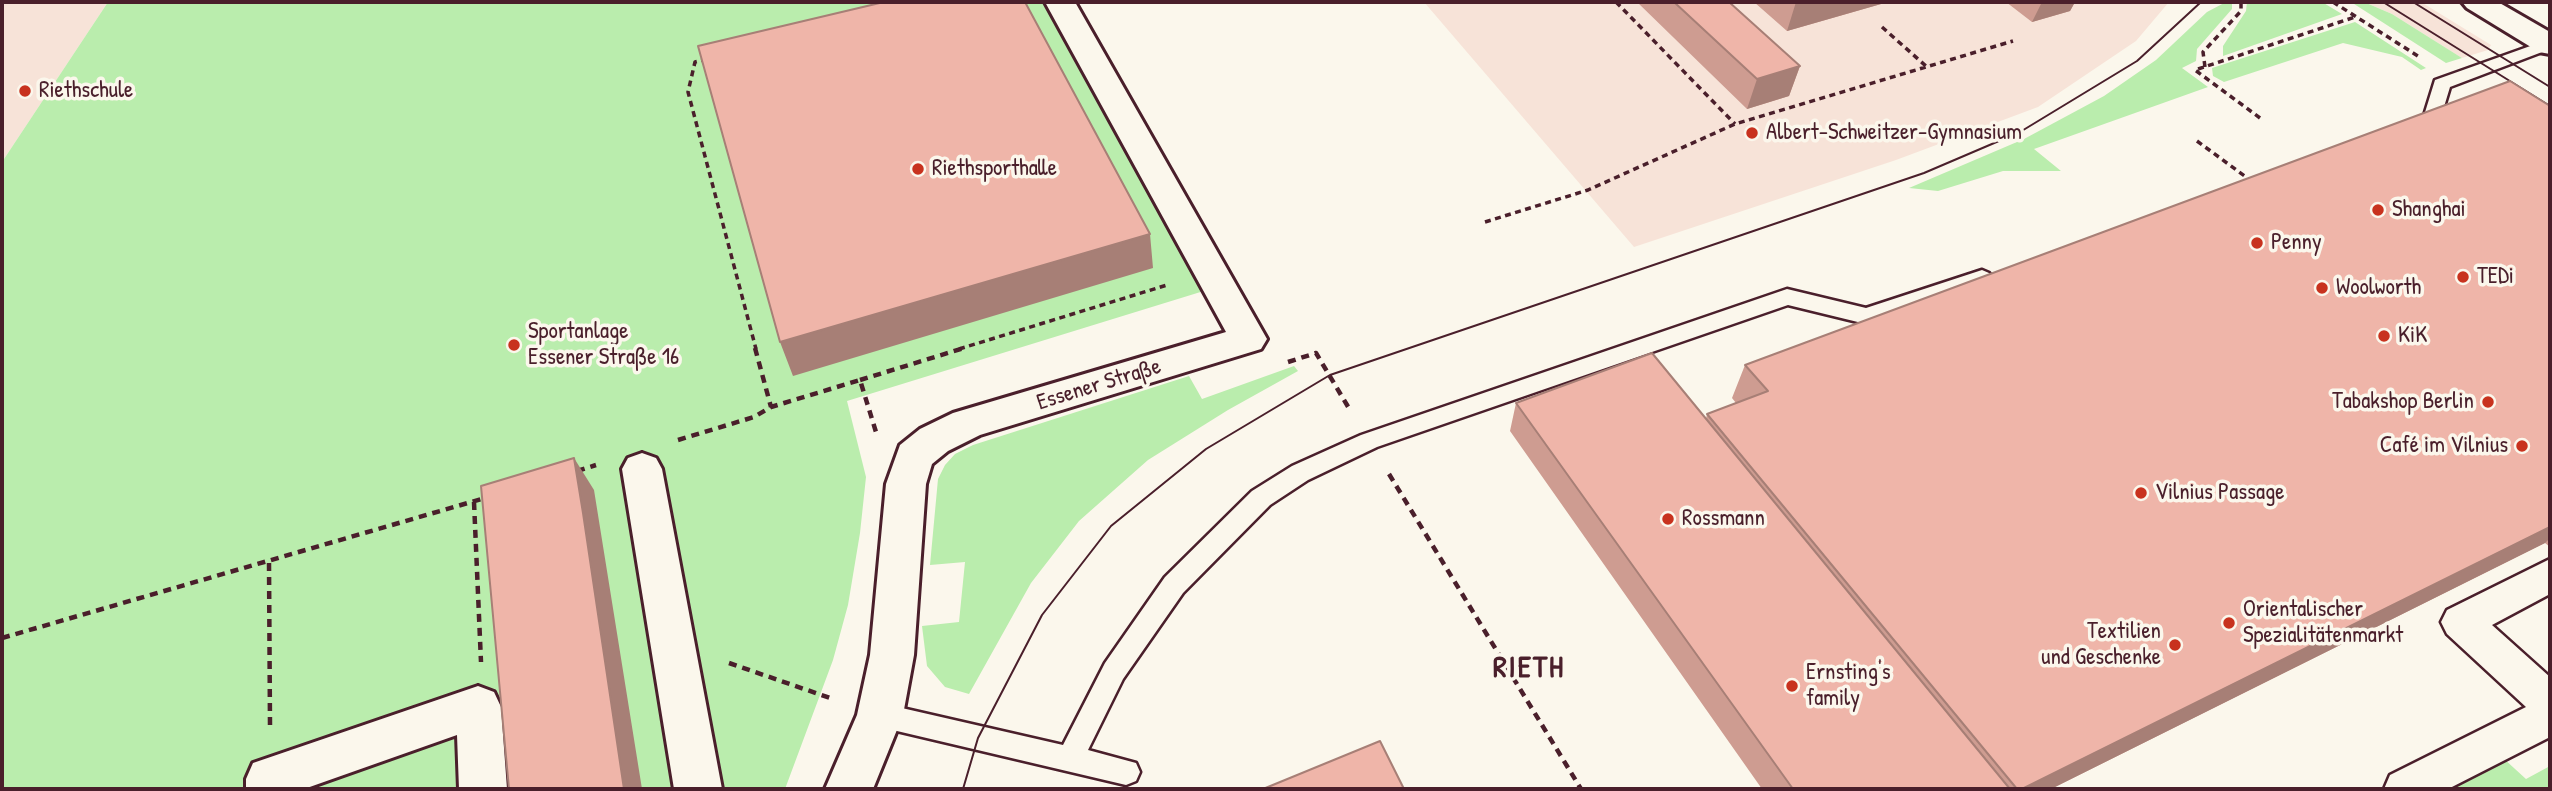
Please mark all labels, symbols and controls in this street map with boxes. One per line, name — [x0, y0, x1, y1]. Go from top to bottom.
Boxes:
place label: Riethschule — [39, 77, 133, 105]
marker: Riethschule — [17, 83, 33, 99]
place label: Albert-Schweitzer-Gymnasium — [1766, 119, 2022, 147]
marker: Albert-Schweitzer-Gymnasium — [1744, 125, 1760, 141]
place label: Riethsporthalle — [932, 155, 1057, 183]
marker: Riethsporthalle — [910, 161, 926, 177]
place label: Shanghai — [2392, 196, 2466, 224]
marker: Shanghai — [2370, 202, 2386, 218]
place label: Penny — [2271, 229, 2322, 257]
marker: Penny — [2249, 235, 2265, 251]
place label: TEDi — [2477, 263, 2514, 291]
marker: TEDi — [2455, 269, 2471, 285]
place label: Woolworth — [2336, 274, 2421, 302]
marker: Woolworth — [2314, 280, 2330, 296]
place label: Sportanlage Essener Straße 16 — [528, 318, 679, 372]
place label: KiK — [2398, 322, 2427, 350]
marker: KiK — [2376, 328, 2392, 344]
marker: Sportanlage Essener Straße 16 — [506, 337, 522, 353]
street label: Essener Straße — [1034, 353, 1164, 417]
place label: Tabakshop Berlin — [2332, 388, 2474, 416]
marker: Tabakshop Berlin — [2480, 394, 2496, 410]
place label: Café im Vilnius — [2380, 432, 2508, 460]
marker: Café im Vilnius — [2514, 438, 2530, 454]
place label: Vilnius Passage — [2155, 479, 2284, 507]
marker: Vilnius Passage — [2133, 485, 2149, 501]
place label: Rossmann — [1682, 505, 1765, 533]
marker: Rossmann — [1660, 511, 1676, 527]
place label: Orientalischer Spezialitätenmarkt — [2243, 596, 2403, 650]
marker: Orientalischer Spezialitätenmarkt — [2221, 615, 2237, 631]
place label: Textilien und Geschenke — [2041, 618, 2161, 672]
marker: Textilien und Geschenke — [2167, 637, 2183, 653]
district label: RIETH — [1494, 651, 1564, 687]
place label: Ernsting's family — [1806, 659, 1891, 713]
marker: Ernsting's family — [1784, 678, 1800, 694]

